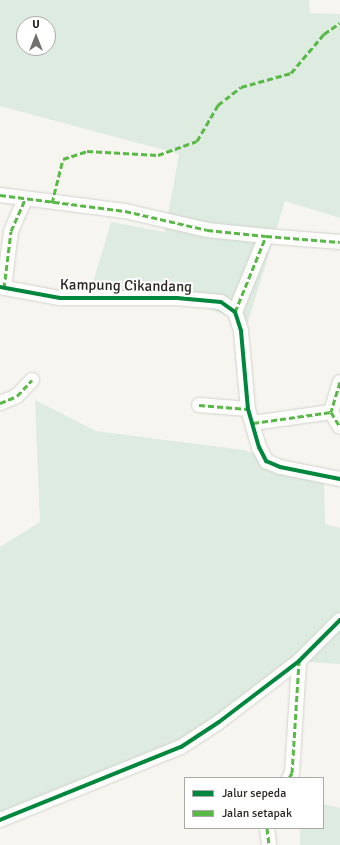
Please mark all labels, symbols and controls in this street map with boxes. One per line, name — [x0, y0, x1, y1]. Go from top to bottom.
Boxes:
north arrow — [16, 16, 56, 56]
text: U — [32, 18, 40, 31]
street label: Kampung Cikandang — [60, 276, 192, 296]
legend — [184, 777, 324, 829]
text: Jalur sepeda — [222, 786, 286, 801]
text: Jalan setapak — [222, 806, 292, 821]

